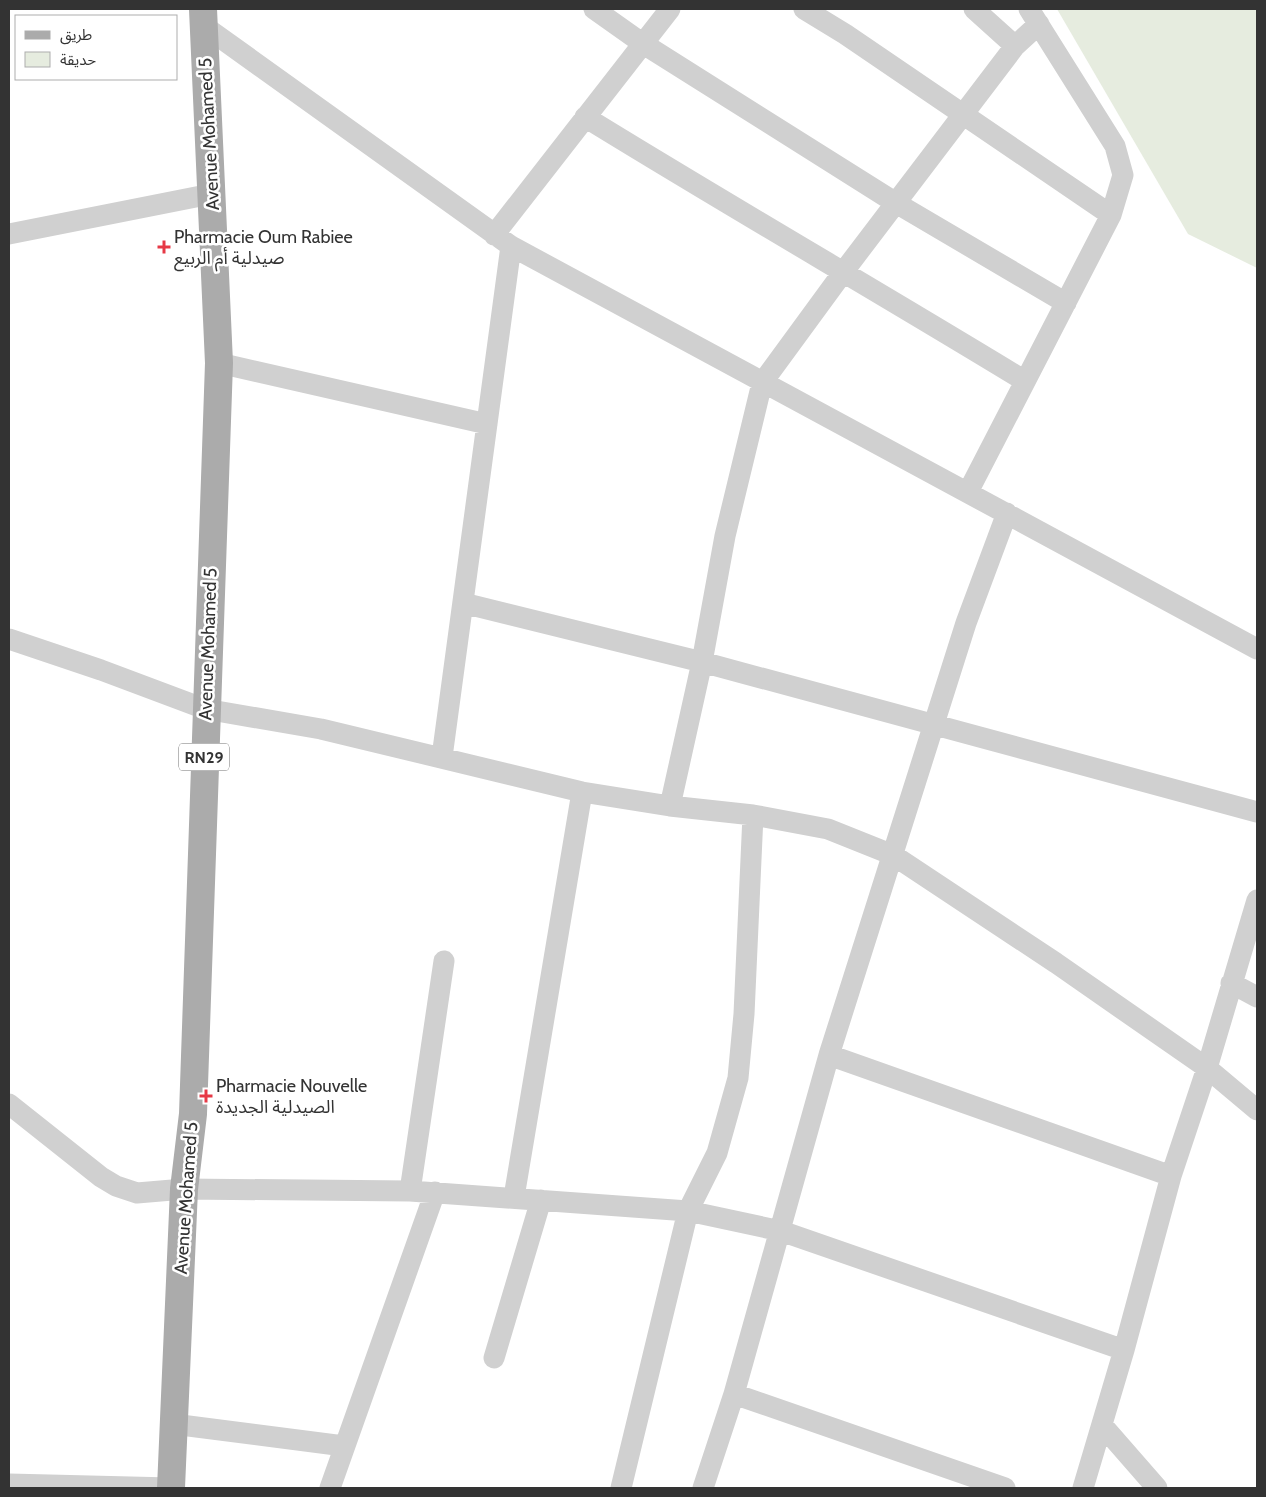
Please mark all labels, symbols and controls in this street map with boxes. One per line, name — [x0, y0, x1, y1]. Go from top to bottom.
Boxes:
legend — [15, 15, 178, 80]
text: طريق — [60, 26, 92, 45]
text: حديقة — [60, 51, 96, 69]
street label: Avenue Mohamed 5 — [194, 57, 224, 211]
place label: Pharmacie Oum Rabiee صيدلية أم الربيع — [174, 226, 353, 272]
marker: Pharmacie Oum Rabiee صيدلية أم الربيع — [158, 241, 170, 253]
street label: Avenue Mohamed 5 — [194, 567, 222, 721]
road number: RN29 — [179, 744, 229, 770]
place label: Pharmacie Nouvelle الصيدلية الجديدة — [216, 1075, 367, 1118]
marker: Pharmacie Nouvelle الصيدلية الجديدة — [200, 1090, 212, 1102]
street label: Avenue Mohamed 5 — [170, 1121, 202, 1275]

